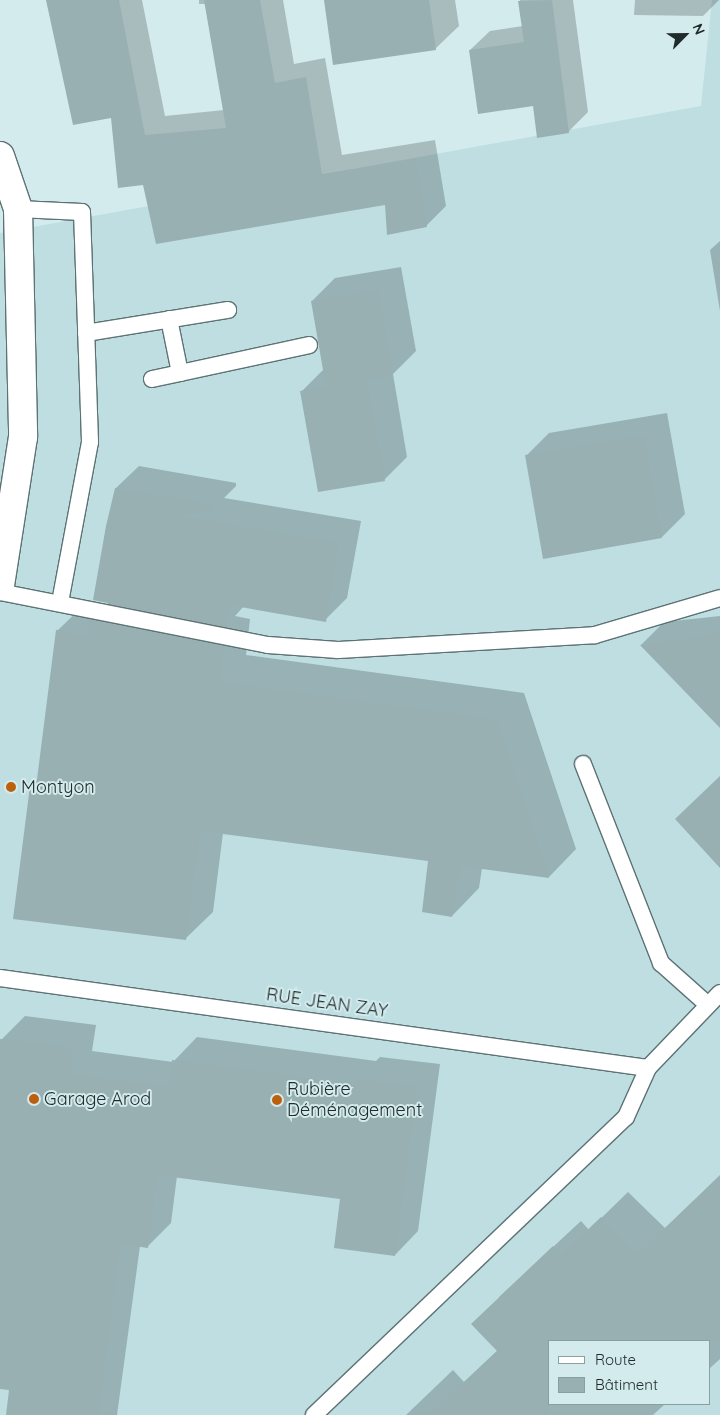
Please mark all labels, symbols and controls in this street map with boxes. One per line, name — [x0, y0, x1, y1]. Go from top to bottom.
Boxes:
north arrow — [660, 10, 710, 60]
text: N — [689, 21, 709, 37]
place label: Montyon — [21, 776, 95, 798]
marker: Montyon — [5, 781, 17, 793]
street label: RUE JEAN ZAY — [265, 984, 389, 1022]
place label: Rubière Déménagement — [287, 1079, 422, 1122]
place label: Garage Arod — [44, 1088, 151, 1110]
marker: Garage Arod — [28, 1093, 40, 1105]
marker: Rubière Déménagement — [271, 1094, 283, 1106]
legend — [548, 1340, 710, 1405]
text: Route — [595, 1350, 636, 1369]
text: Bâtiment — [595, 1375, 658, 1394]

